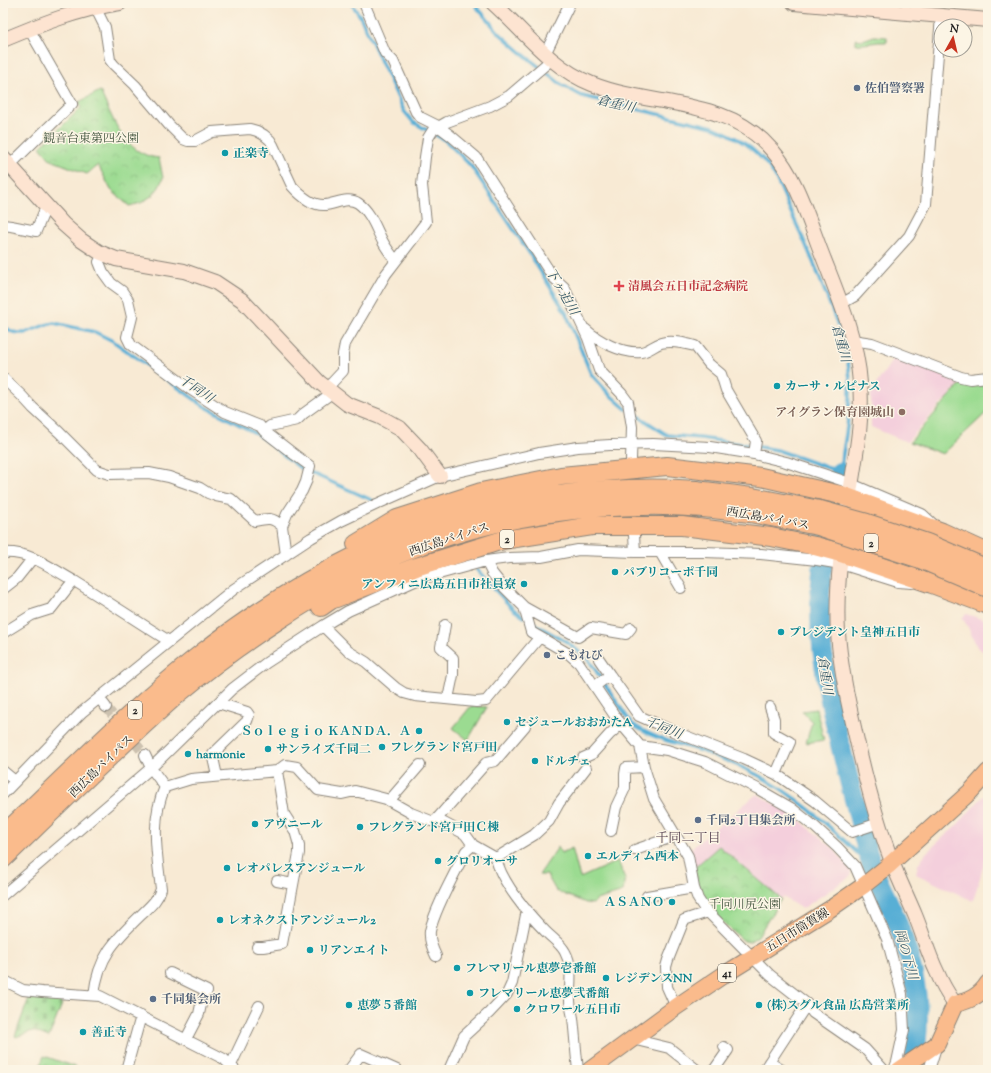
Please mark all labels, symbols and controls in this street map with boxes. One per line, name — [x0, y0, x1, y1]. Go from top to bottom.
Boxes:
north arrow — [933, 18, 973, 58]
text: N — [948, 20, 960, 38]
place label: 佐伯警察署 — [865, 80, 925, 98]
marker: 佐伯警察署 — [852, 83, 862, 93]
water label: 倉重川 — [595, 92, 639, 119]
park label: 観音台東第四公園 — [43, 130, 139, 148]
place label: 正楽寺 — [233, 145, 269, 163]
marker: 正楽寺 — [220, 148, 230, 158]
water label: 下ヶ迫川 — [540, 265, 583, 321]
place label: 清風会五日市記念病院 — [628, 278, 748, 296]
marker: 清風会五日市記念病院 — [613, 280, 625, 292]
water label: 倉重川 — [826, 322, 854, 367]
water label: 千同川 — [175, 371, 219, 409]
place label: カーサ・ルピナス — [785, 378, 881, 396]
marker: カーサ・ルピナス — [772, 381, 782, 391]
place label: アイグラン保育園城山 — [775, 404, 894, 422]
marker: アイグラン保育園城山 — [897, 407, 907, 417]
street label: 西広島バイパス — [725, 503, 811, 535]
street label: 西広島バイパス — [407, 518, 492, 561]
road number: 2 — [500, 530, 514, 548]
road number: 2 — [864, 534, 878, 552]
place label: パブリコーポ千同 — [623, 564, 718, 582]
marker: パブリコーポ千同 — [610, 567, 620, 577]
place label: アンフィニ広島五日市社員寮 — [361, 576, 516, 594]
marker: アンフィニ広島五日市社員寮 — [519, 579, 529, 589]
place label: プレジデント皇神五日市 — [789, 624, 920, 642]
marker: プレジデント皇神五日市 — [776, 627, 786, 637]
place label: こもれび — [555, 647, 603, 665]
marker: こもれび — [542, 650, 552, 660]
water label: 倉重川 — [812, 655, 836, 698]
road number: 2 — [128, 701, 142, 719]
water label: 千同川 — [642, 713, 687, 745]
place label: セジュールおおかたA — [515, 714, 633, 732]
marker: セジュールおおかたA — [502, 717, 512, 727]
place label: Ｓｏｌｅｇｉｏ ＫＡＮＤＡ．Ａ — [240, 723, 411, 741]
marker: Ｓｏｌｅｇｉｏ ＫＡＮＤＡ．Ａ — [414, 726, 424, 736]
street label: 西広島バイパス — [65, 731, 138, 802]
place label: フレグランド宮戸田 — [390, 739, 497, 757]
place label: サンライズ千同二 — [276, 741, 371, 759]
marker: フレグランド宮戸田 — [377, 742, 387, 752]
marker: サンライズ千同二 — [263, 744, 273, 754]
place label: harmonie — [195, 746, 246, 764]
marker: harmonie — [183, 749, 193, 759]
place label: ドルチェ — [543, 753, 591, 771]
marker: ドルチェ — [530, 756, 540, 766]
place label: 千同2丁目集会所 — [706, 812, 796, 830]
marker: 千同2丁目集会所 — [693, 815, 703, 825]
place label: アヴニール — [263, 816, 323, 834]
marker: アヴニール — [250, 819, 260, 829]
place label: フレグランド宮戸田Ｃ棟 — [368, 819, 499, 837]
marker: フレグランド宮戸田Ｃ棟 — [355, 822, 365, 832]
district label: 千同二丁目 — [655, 830, 721, 848]
place label: エルディム西本 — [596, 848, 679, 866]
marker: エルディム西本 — [583, 851, 593, 861]
place label: グロリオーサ — [446, 853, 518, 871]
marker: グロリオーサ — [433, 856, 443, 866]
place label: レオパレスアンジュール — [235, 860, 365, 878]
marker: レオパレスアンジュール — [222, 863, 232, 873]
place label: ＡＳＡＮＯ — [604, 894, 664, 912]
park label: 千同川尻公園 — [709, 896, 781, 914]
marker: ＡＳＡＮＯ — [667, 897, 677, 907]
street label: 五日市筒賀線 — [762, 904, 833, 958]
place label: レオネクストアンジュール2 — [228, 912, 376, 930]
marker: レオネクストアンジュール2 — [215, 915, 225, 925]
water label: 岡の下川 — [889, 927, 921, 984]
place label: リアンエイト — [318, 942, 390, 960]
marker: リアンエイト — [305, 945, 315, 955]
place label: フレマリール恵夢壱番館 — [465, 960, 596, 978]
marker: フレマリール恵夢壱番館 — [452, 963, 462, 973]
road number: 41 — [718, 964, 736, 982]
place label: レジデンスNN — [614, 970, 693, 988]
marker: レジデンスNN — [601, 973, 611, 983]
place label: フレマリール恵夢弐番館 — [478, 985, 609, 1003]
marker: フレマリール恵夢弐番館 — [465, 988, 475, 998]
place label: 千同集会所 — [161, 991, 221, 1009]
marker: 千同集会所 — [148, 994, 158, 1004]
place label: 恵夢５番館 — [357, 997, 417, 1015]
place label: (株)スグル食品 広島営業所 — [767, 997, 909, 1015]
marker: 恵夢５番館 — [344, 1000, 354, 1010]
marker: (株)スグル食品 広島営業所 — [754, 1000, 764, 1010]
place label: クロワール五日市 — [525, 1001, 621, 1019]
marker: クロワール五日市 — [512, 1004, 522, 1014]
place label: 善正寺 — [91, 1024, 127, 1042]
marker: 善正寺 — [78, 1027, 88, 1037]

